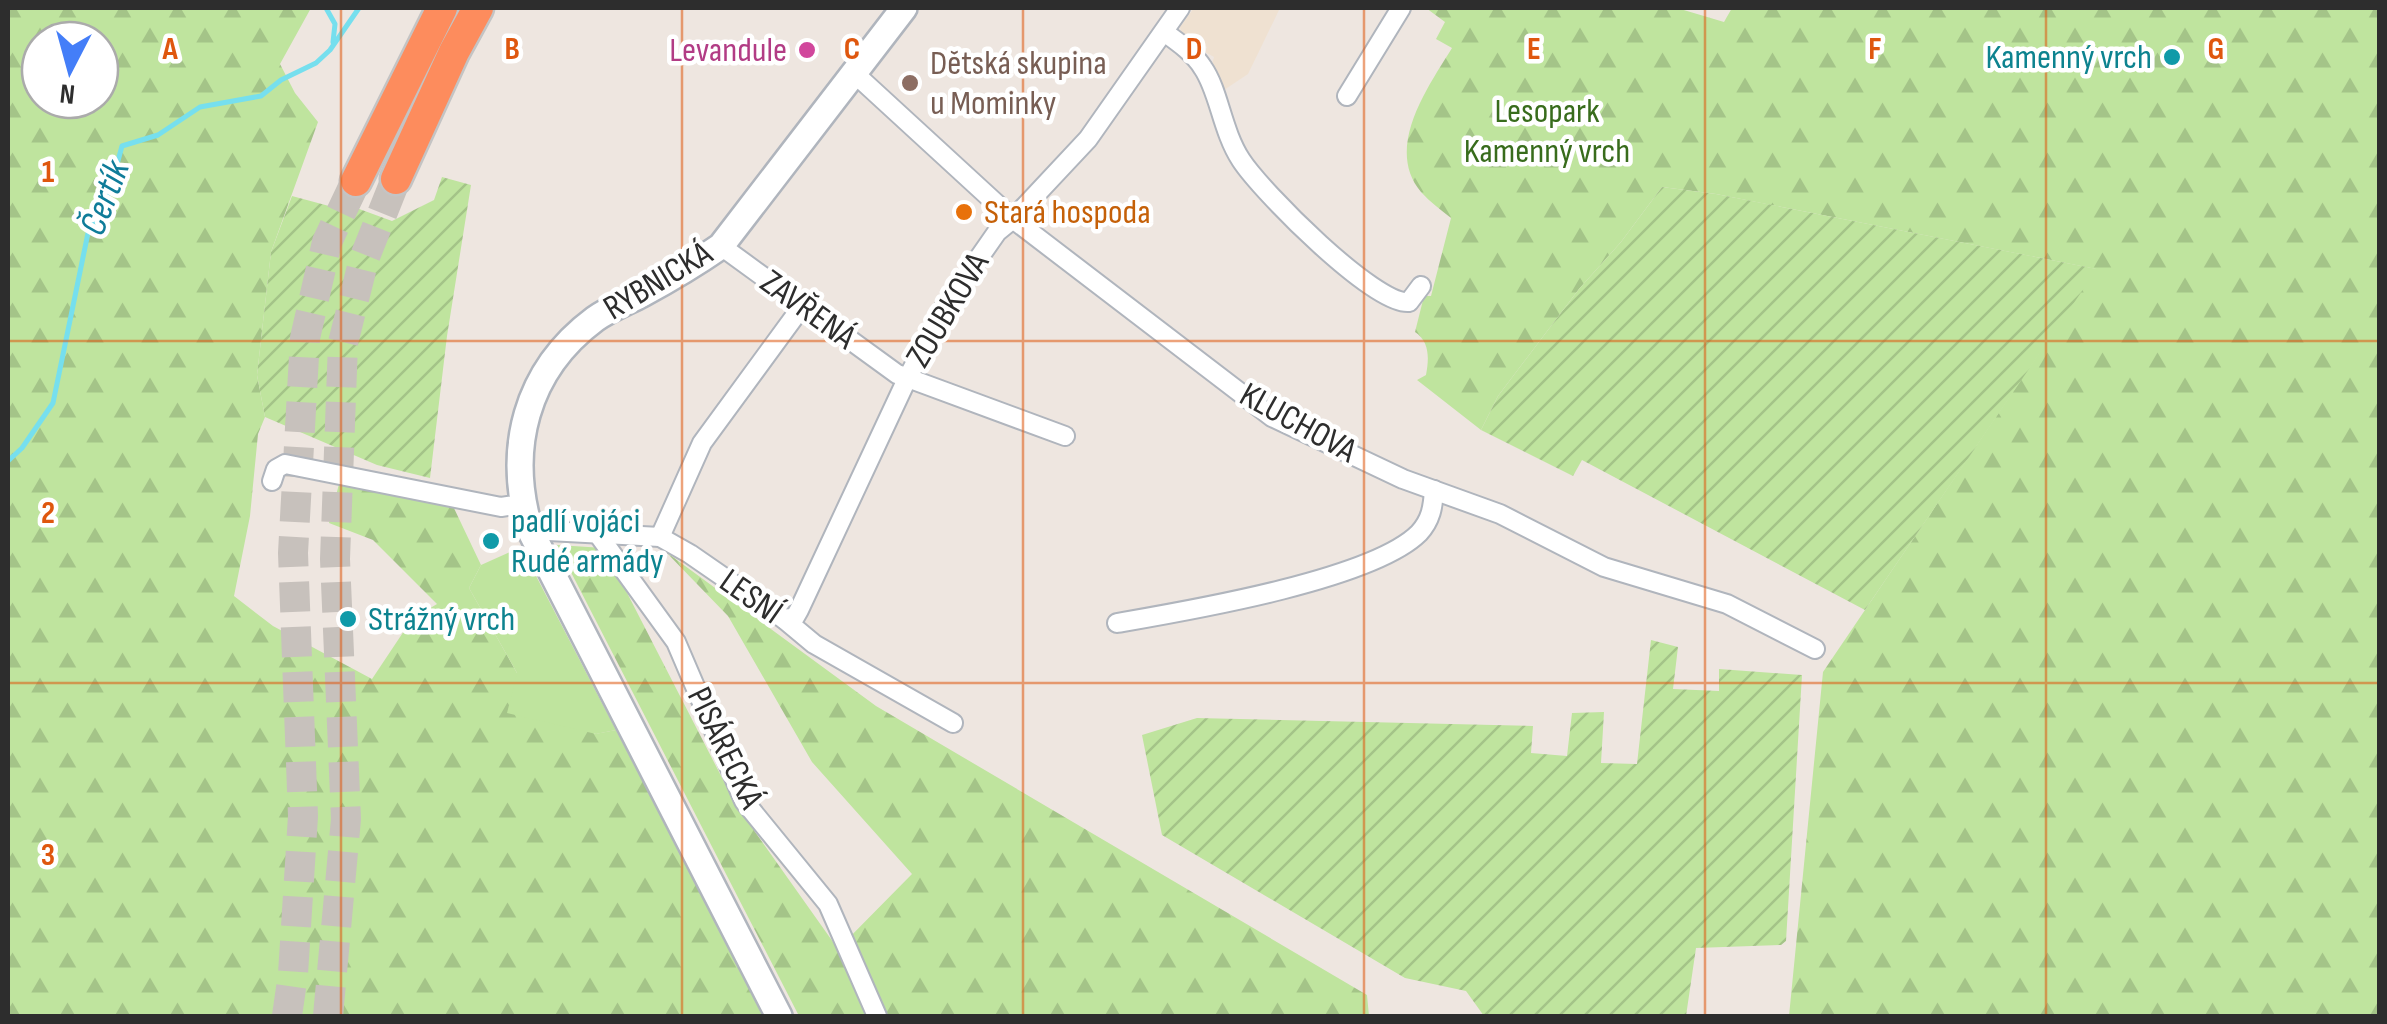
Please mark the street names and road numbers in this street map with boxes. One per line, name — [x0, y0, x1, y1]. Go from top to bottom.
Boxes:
street label: RYBNICKÁ — [596, 231, 721, 330]
street label: ZOUBKOVA — [897, 244, 999, 375]
street label: ZAVŘENÁ — [752, 261, 865, 360]
street label: KLUCHOVA — [1232, 373, 1365, 473]
street label: LESNÍ — [711, 560, 791, 634]
street label: PISÁRECKÁ — [677, 680, 773, 817]

